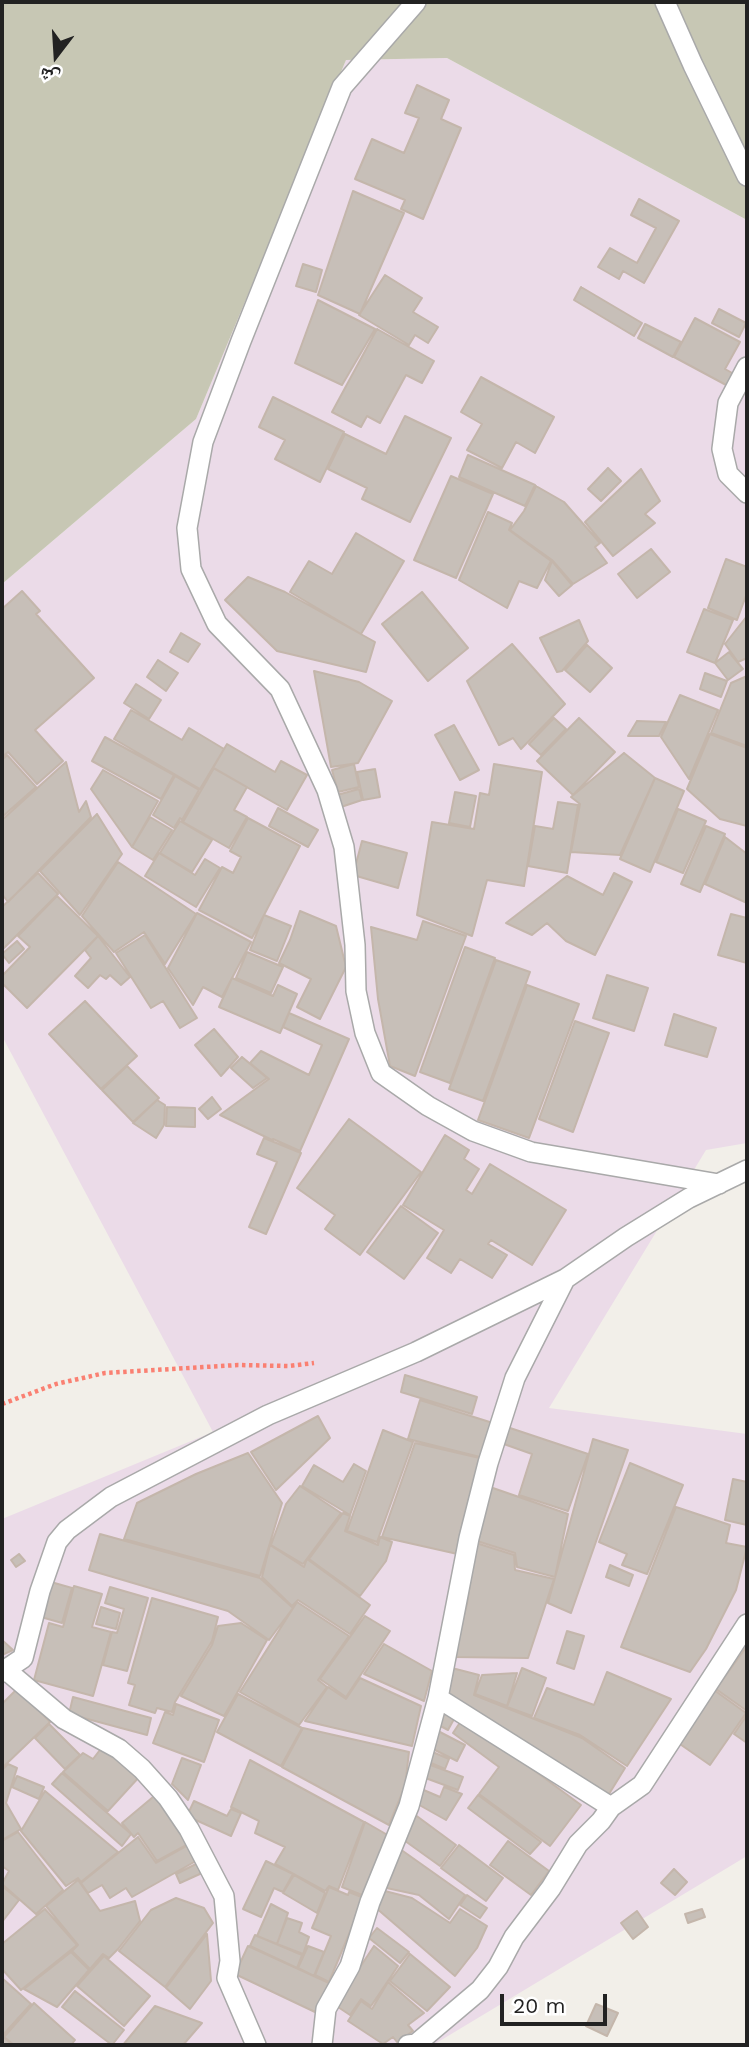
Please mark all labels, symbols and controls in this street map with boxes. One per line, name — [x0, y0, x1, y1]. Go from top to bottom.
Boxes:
north arrow — [21, 21, 91, 91]
text: ش — [37, 63, 63, 91]
scale bar — [504, 1980, 611, 2024]
text: 20 m — [513, 1993, 565, 2018]

